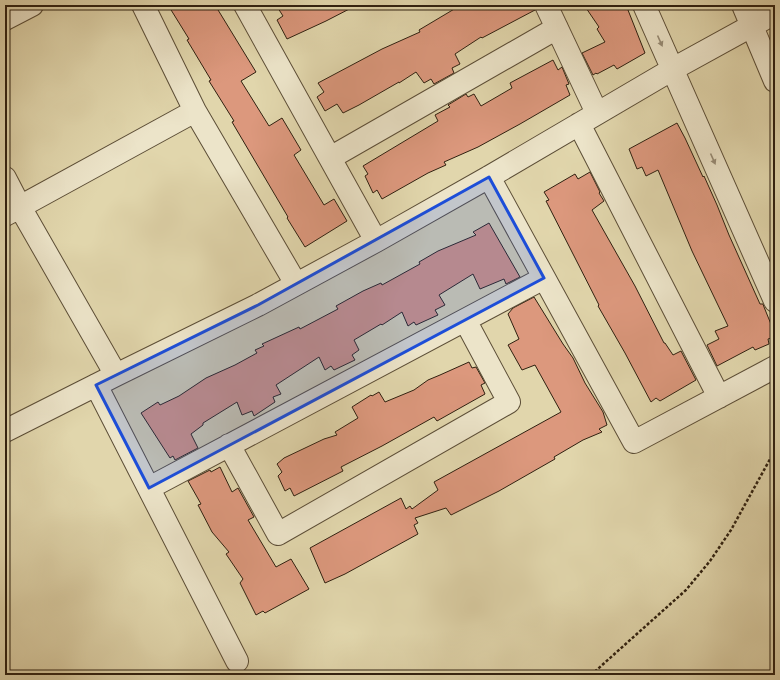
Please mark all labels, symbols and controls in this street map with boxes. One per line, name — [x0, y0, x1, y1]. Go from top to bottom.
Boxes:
one-way arrow — [657, 35, 663, 46]
one-way arrow — [710, 154, 716, 165]

